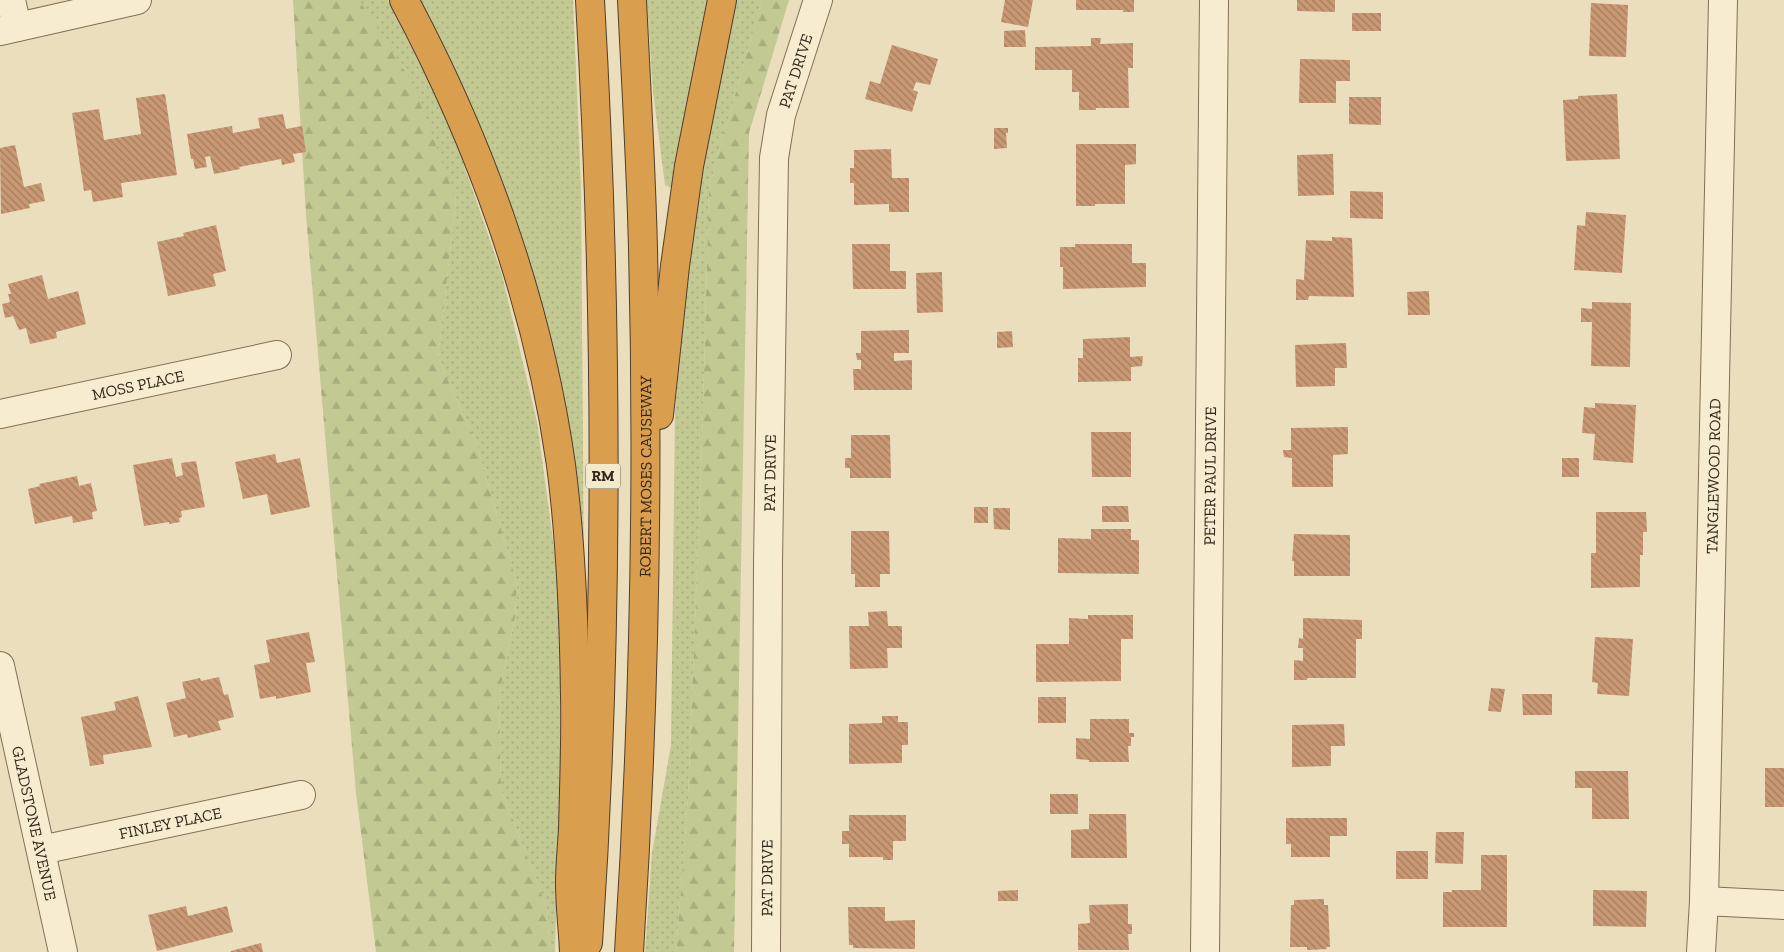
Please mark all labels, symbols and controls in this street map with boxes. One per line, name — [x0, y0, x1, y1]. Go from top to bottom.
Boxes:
street label: PAT DRIVE — [774, 31, 816, 110]
street label: MOSS PLACE — [90, 366, 186, 404]
street label: ROBERT MOSES CAUSEWAY — [635, 375, 655, 577]
street label: TANGLEWOOD ROAD — [1702, 398, 1724, 554]
street label: PETER PAUL DRIVE — [1199, 407, 1220, 546]
street label: PAT DRIVE — [759, 434, 779, 512]
road number: RM — [586, 464, 620, 488]
street label: GLADSTONE AVENUE — [8, 744, 61, 902]
street label: FINLEY PLACE — [117, 803, 223, 843]
street label: PAT DRIVE — [757, 839, 776, 917]

